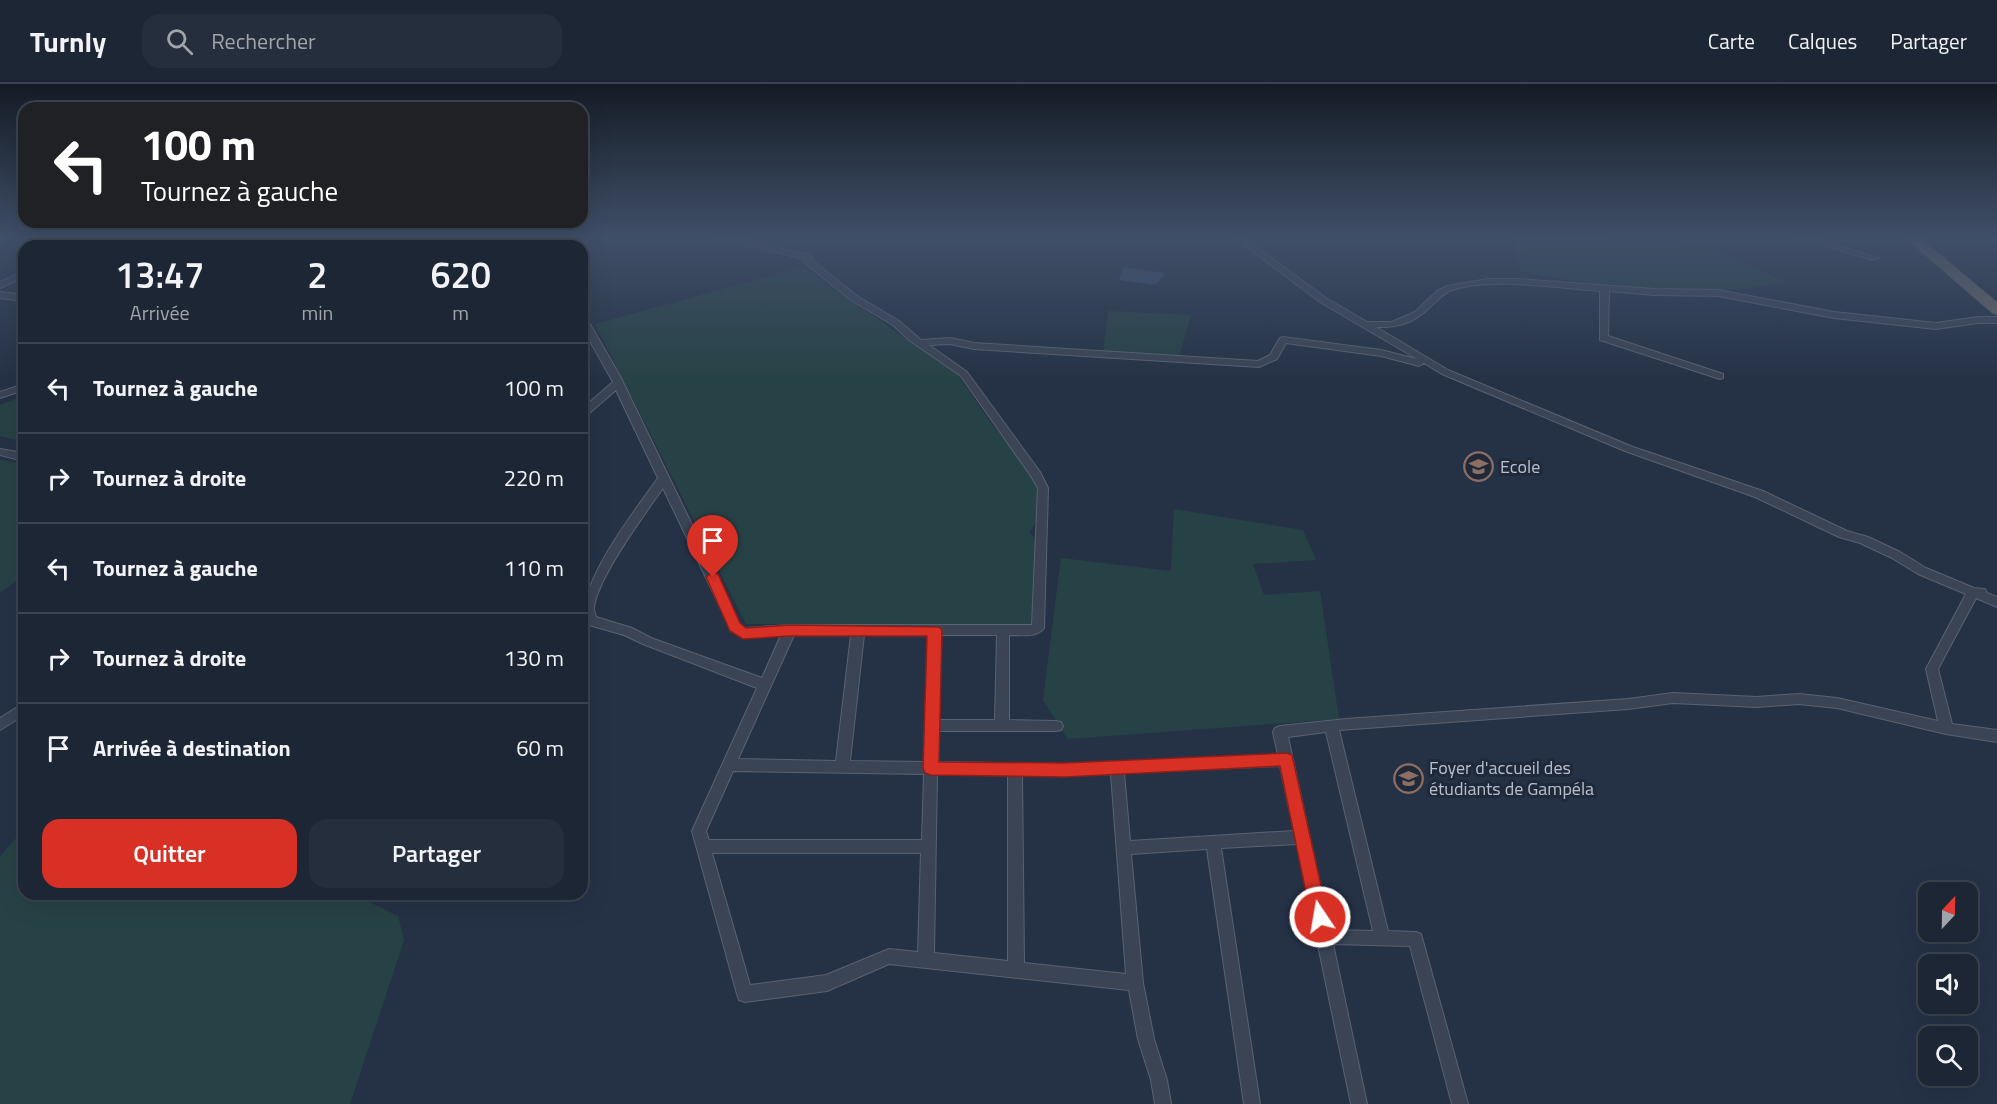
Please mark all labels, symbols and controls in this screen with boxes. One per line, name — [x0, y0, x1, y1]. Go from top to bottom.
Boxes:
search box — [142, 14, 562, 68]
text: Turnly — [30, 20, 106, 63]
text: Rechercher — [211, 24, 316, 58]
icon: search — [163, 25, 196, 58]
text: Carte — [1708, 25, 1755, 57]
text: Calques — [1788, 25, 1857, 57]
text: Partager — [1890, 25, 1967, 57]
text: 100 m — [141, 112, 256, 176]
icon: left — [42, 126, 120, 204]
text: Tournez à gauche — [141, 170, 338, 211]
text: 13:47 — [115, 247, 204, 302]
text: 2 — [307, 247, 327, 302]
text: 620 — [430, 247, 491, 302]
text: Arrivée — [130, 297, 190, 328]
text: min — [301, 297, 333, 328]
text: m — [452, 297, 469, 328]
text: Tournez à gauche — [93, 371, 258, 405]
text: 100 m — [504, 371, 564, 405]
icon: left — [42, 372, 75, 405]
school or university icon: Ecole — [1463, 451, 1495, 483]
place label: Ecole — [1500, 453, 1540, 480]
text: Tournez à droite — [93, 461, 246, 495]
text: 220 m — [504, 461, 564, 495]
icon: right — [42, 462, 75, 495]
pin — [687, 515, 738, 577]
icon: arrive — [696, 524, 729, 557]
text: Tournez à gauche — [93, 551, 258, 585]
text: 110 m — [504, 551, 564, 585]
icon: left — [42, 552, 75, 585]
text: Tournez à droite — [93, 641, 246, 675]
text: 130 m — [504, 641, 564, 675]
icon: right — [42, 642, 75, 675]
text: Arrivée à destination — [93, 731, 291, 765]
text: 60 m — [516, 731, 564, 765]
icon: arrive — [42, 732, 75, 765]
place label: Foyer d'accueil des étudiants de Gampéla — [1429, 754, 1594, 802]
school or university icon: Foyer d'accueil des étudiants de Gampéla — [1392, 762, 1424, 794]
button: Quitter — [42, 819, 297, 888]
button: Partager — [309, 819, 564, 888]
north arrow — [1918, 882, 1978, 942]
map controls — [1918, 882, 1978, 1086]
position arrow — [1288, 885, 1352, 949]
button: sound — [1918, 954, 1978, 1014]
button: search — [1918, 1026, 1978, 1086]

